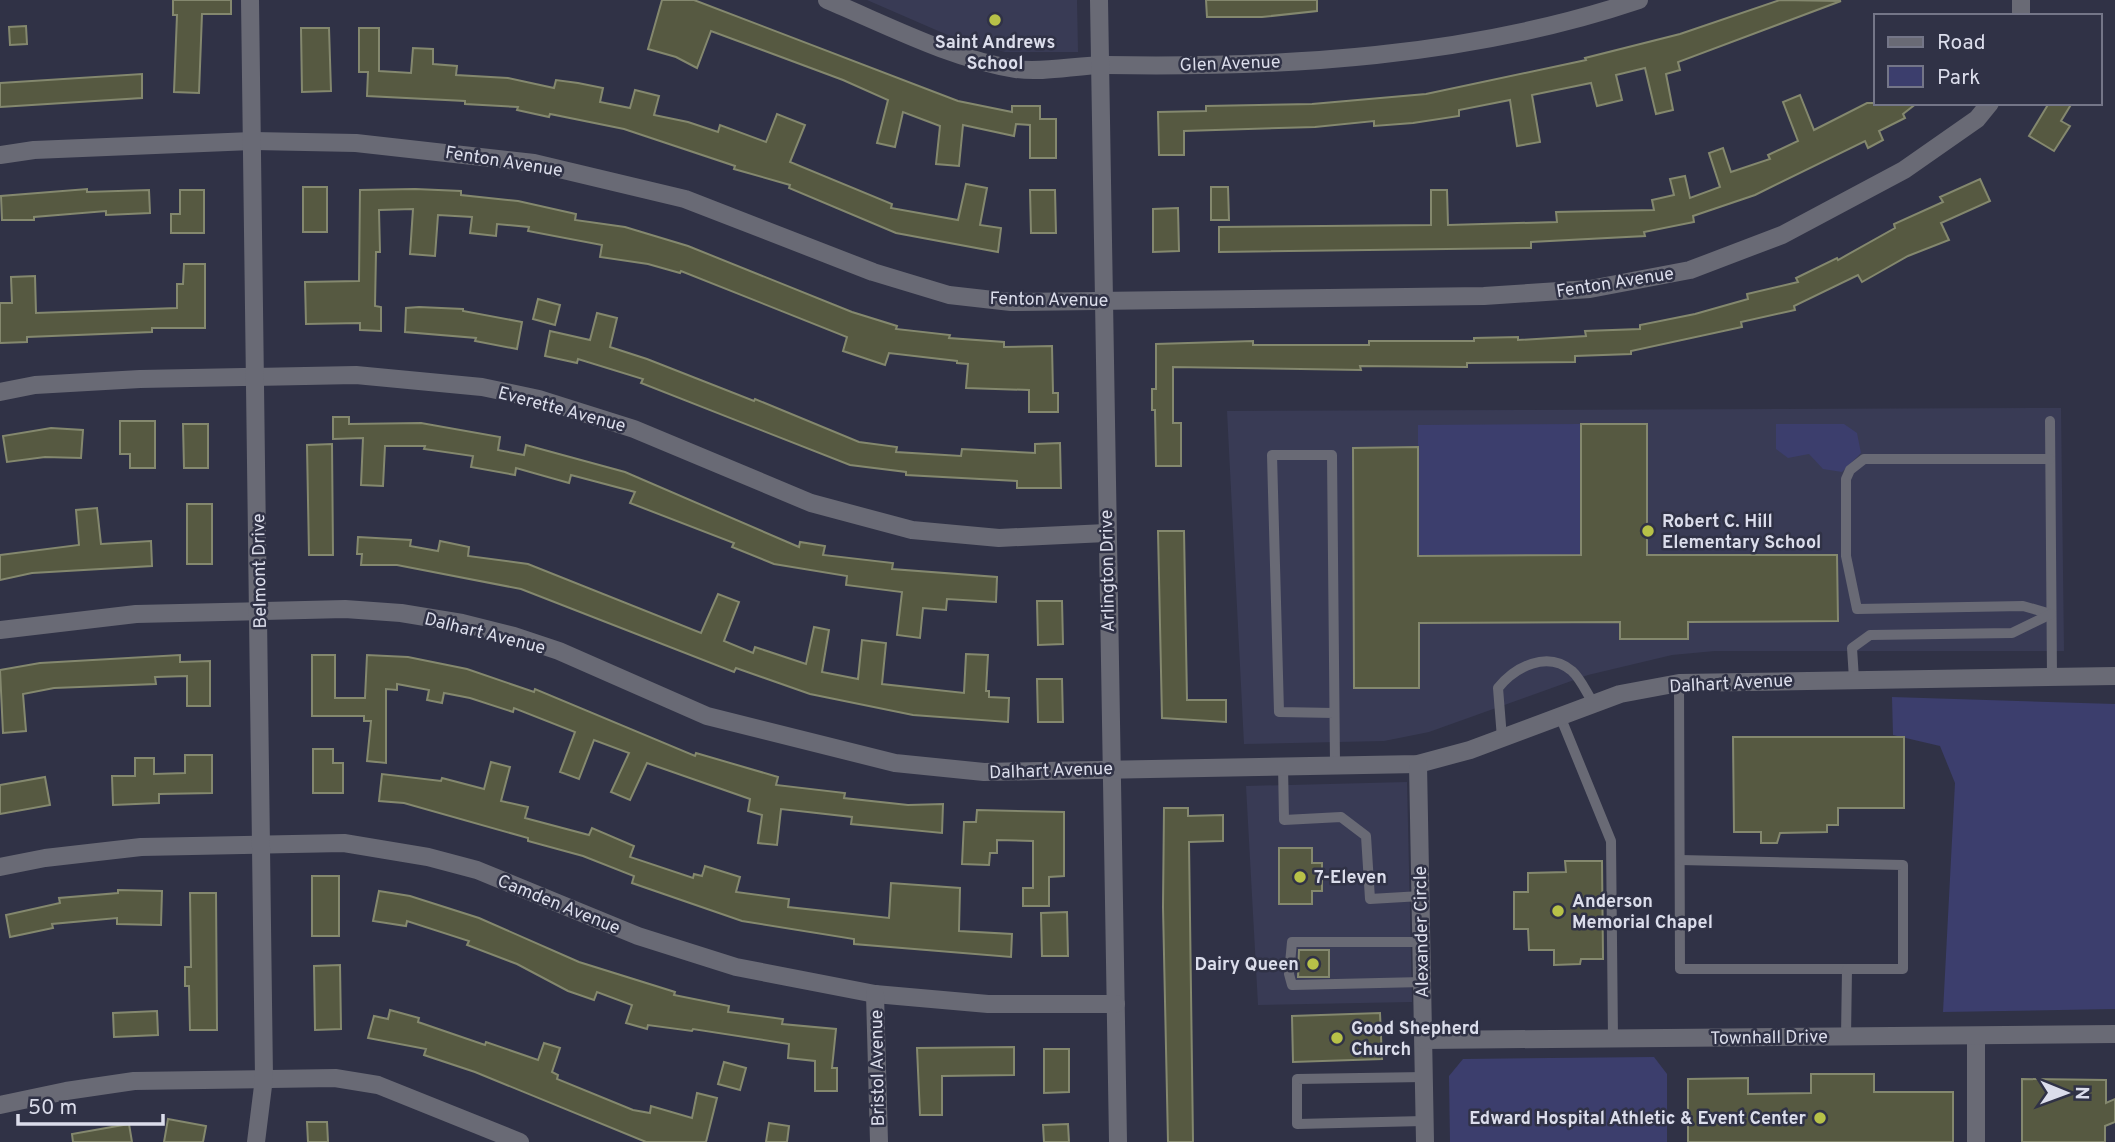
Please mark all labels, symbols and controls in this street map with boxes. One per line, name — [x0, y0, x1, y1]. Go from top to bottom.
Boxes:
marker: Saint Andrews School — [987, 12, 1003, 28]
legend — [1874, 14, 2101, 105]
text: Road — [1937, 30, 1986, 57]
place label: Saint Andrews School — [935, 32, 1055, 76]
street label: Glen Avenue — [1179, 51, 1281, 78]
text: Park — [1937, 65, 1980, 92]
street label: Fenton Avenue — [443, 142, 564, 183]
street label: Fenton Avenue — [1555, 263, 1676, 304]
street label: Fenton Avenue — [989, 288, 1109, 313]
street label: Everette Avenue — [495, 382, 628, 439]
street label: Arlington Drive — [1096, 510, 1121, 632]
place label: Robert C. Hill Elementary School — [1662, 511, 1821, 555]
street label: Belmont Drive — [248, 513, 273, 629]
marker: Robert C. Hill Elementary School — [1640, 523, 1656, 539]
street label: Dalhart Avenue — [422, 608, 547, 661]
street label: Dalhart Avenue — [1669, 670, 1794, 699]
street label: Dalhart Avenue — [989, 758, 1113, 785]
street label: Alexander Circle — [1410, 866, 1435, 998]
place label: 7-Eleven — [1314, 867, 1387, 890]
marker: 7-Eleven — [1292, 869, 1308, 885]
street label: Camden Avenue — [494, 870, 623, 941]
place label: Anderson Memorial Chapel — [1572, 891, 1713, 935]
marker: Anderson Memorial Chapel — [1550, 903, 1566, 919]
place label: Dairy Queen — [1194, 954, 1299, 977]
marker: Dairy Queen — [1305, 956, 1321, 972]
street label: Bristol Avenue — [866, 1009, 891, 1126]
place label: Good Shepherd Church — [1351, 1018, 1479, 1062]
street label: Townhall Drive — [1710, 1026, 1828, 1051]
marker: Good Shepherd Church — [1329, 1030, 1345, 1046]
north arrow — [2031, 1058, 2101, 1128]
scale bar — [18, 1082, 163, 1126]
text: N — [2069, 1086, 2093, 1100]
text: 50 m — [28, 1095, 77, 1122]
place label: Edward Hospital Athletic & Event Center — [1469, 1108, 1806, 1131]
marker: Edward Hospital Athletic & Event Center — [1812, 1110, 1828, 1126]

